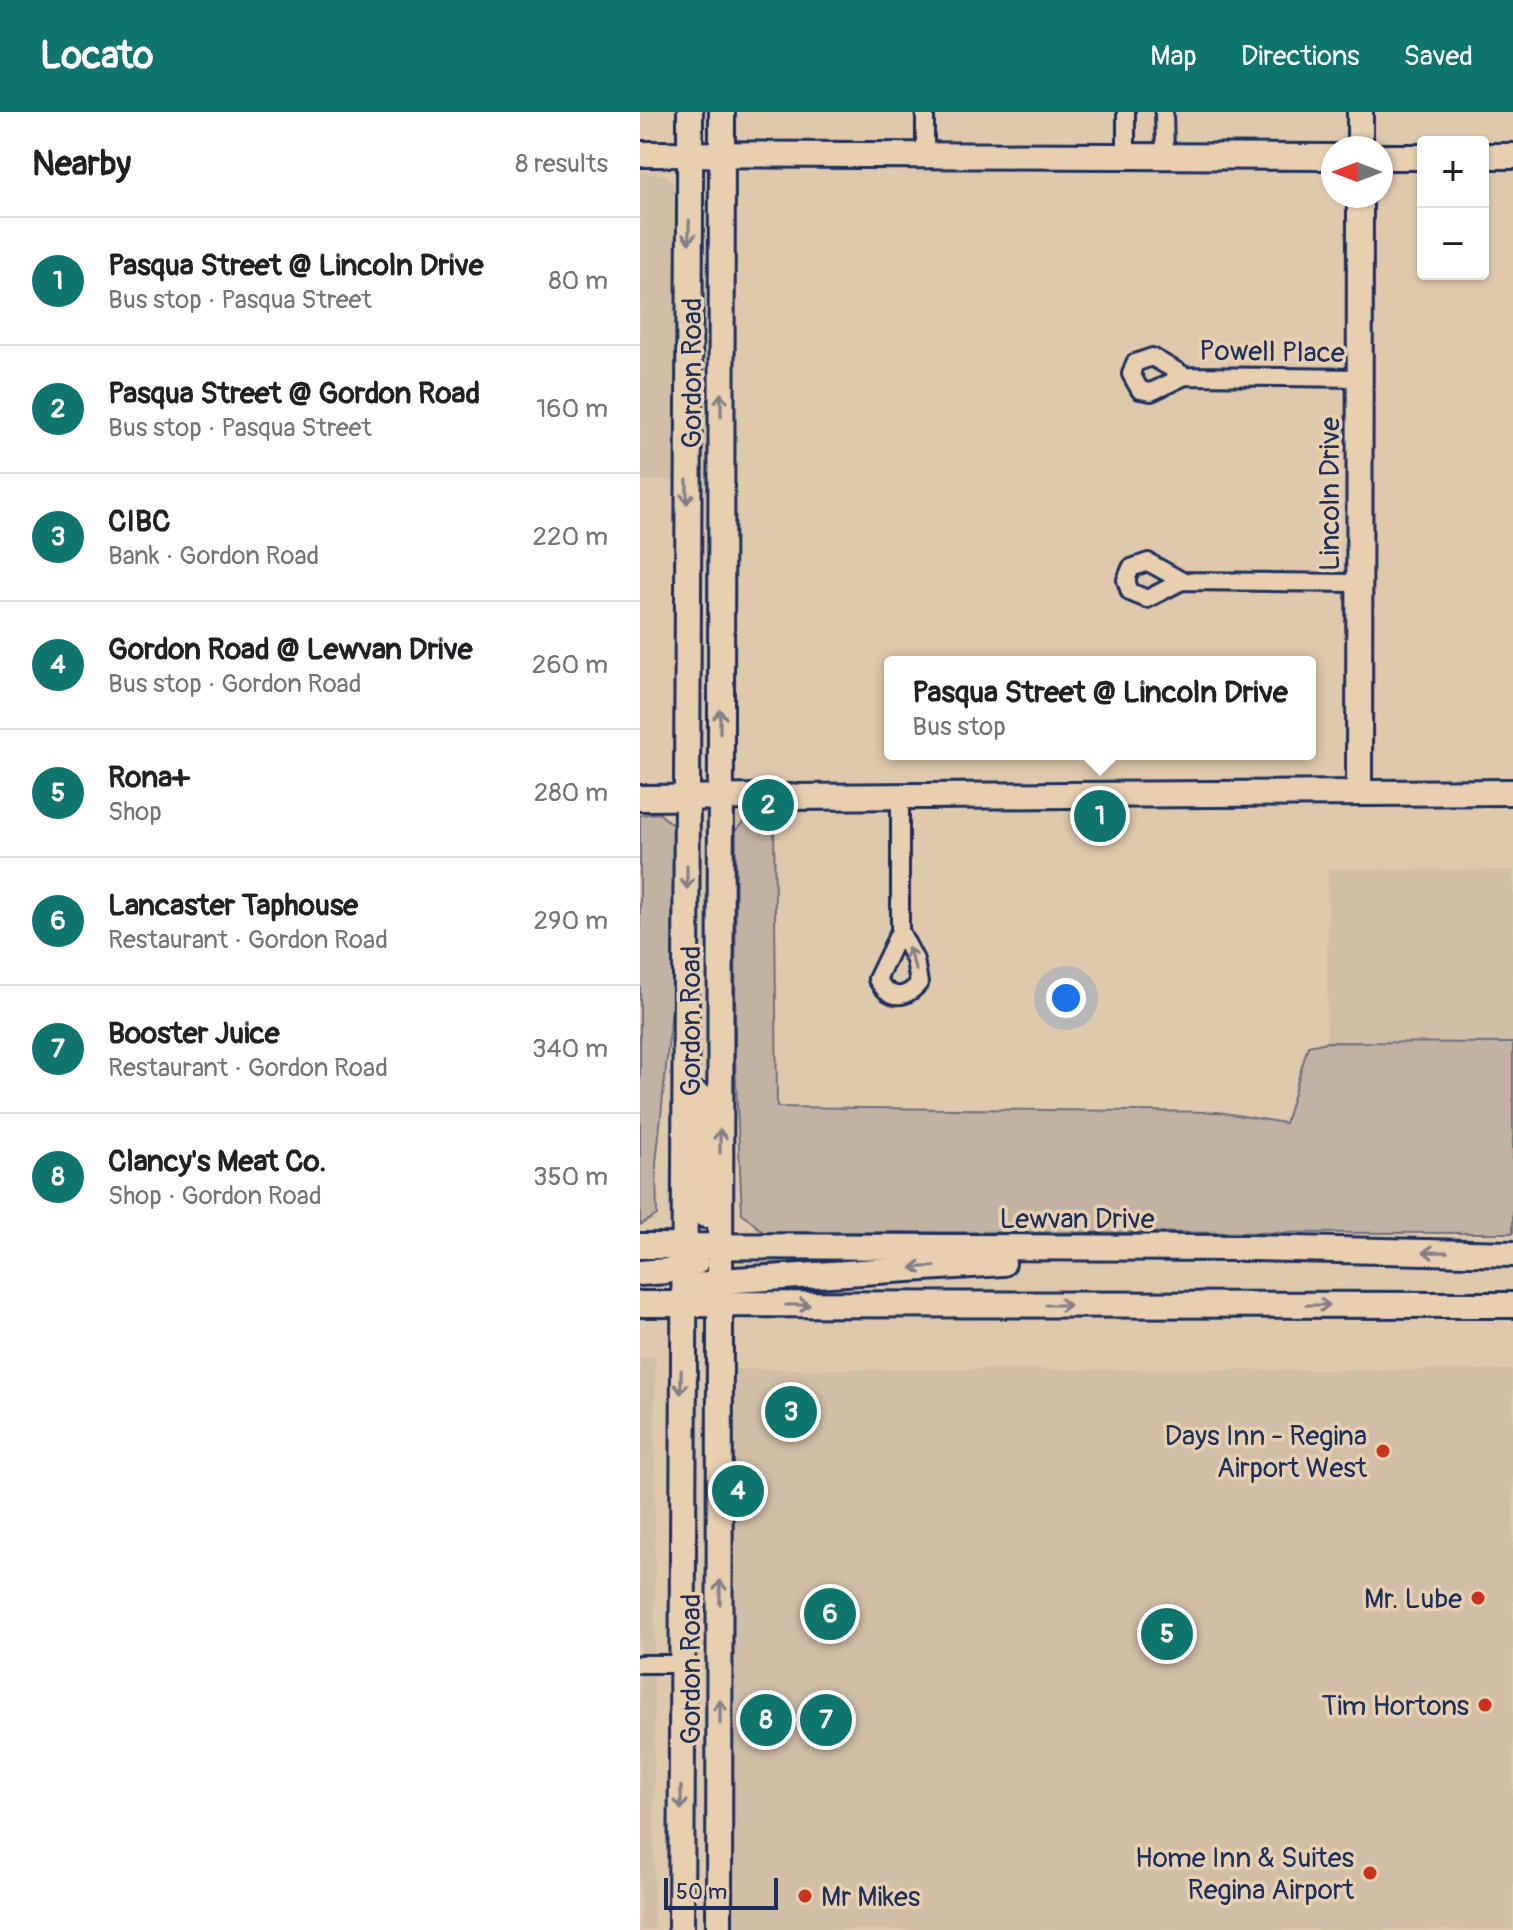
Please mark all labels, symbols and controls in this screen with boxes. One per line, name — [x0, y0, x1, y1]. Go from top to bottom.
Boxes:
text: Locato — [40, 32, 153, 80]
text: Map — [1150, 39, 1197, 74]
text: Directions — [1241, 39, 1360, 74]
text: Saved — [1404, 39, 1473, 74]
north arrow — [1321, 136, 1393, 208]
map controls — [1417, 136, 1489, 280]
button: + — [1417, 136, 1489, 208]
text: Nearby — [32, 143, 131, 186]
text: 8 results — [515, 148, 608, 180]
button: − — [1417, 208, 1489, 280]
one-way arrow — [681, 218, 697, 245]
text: Pasqua Street @ Lincoln Drive — [108, 247, 484, 284]
text: 1 — [53, 265, 63, 297]
text: 80 m — [548, 265, 608, 297]
text: Bus stop · Pasqua Street — [108, 284, 372, 316]
street label: Gordon Road — [675, 298, 710, 448]
street label: Powell Place — [1199, 334, 1345, 371]
text: Pasqua Street @ Gordon Road — [108, 375, 480, 412]
one-way arrow — [713, 392, 728, 419]
text: 2 — [51, 393, 65, 425]
text: 160 m — [536, 393, 608, 425]
text: Bus stop · Pasqua Street — [108, 412, 372, 444]
street label: Lincoln Drive — [1313, 417, 1348, 571]
one-way arrow — [679, 478, 695, 505]
text: CIBC — [108, 503, 170, 540]
text: 3 — [51, 521, 65, 553]
text: 220 m — [532, 521, 608, 553]
text: Bank · Gordon Road — [108, 540, 319, 572]
text: Gordon Road @ Lewvan Drive — [108, 631, 473, 668]
text: 4 — [50, 649, 66, 681]
text: 260 m — [532, 649, 608, 681]
popup — [884, 656, 1316, 760]
text: Bus stop · Gordon Road — [108, 668, 361, 700]
text: Pasqua Street @ Lincoln Drive — [912, 674, 1288, 711]
one-way arrow — [712, 708, 728, 735]
text: Bus stop — [912, 711, 1006, 743]
text: Rona+ — [108, 759, 189, 796]
pin: 2 — [742, 775, 794, 835]
text: 5 — [51, 777, 65, 809]
text: 280 m — [534, 777, 608, 809]
pin: 1 — [1074, 786, 1126, 846]
text: Shop — [108, 796, 162, 828]
one-way arrow — [679, 863, 695, 890]
text: Lancaster Taphouse — [108, 887, 358, 924]
text: 6 — [50, 905, 66, 937]
text: 290 m — [534, 905, 608, 937]
text: Restaurant · Gordon Road — [108, 924, 388, 956]
street label: Gordon Road — [674, 946, 709, 1096]
one-way arrow — [904, 947, 919, 972]
your location — [1046, 978, 1086, 1018]
text: Booster Juice — [108, 1015, 280, 1052]
text: 7 — [51, 1033, 65, 1065]
text: 340 m — [532, 1033, 608, 1065]
text: Restaurant · Gordon Road — [108, 1052, 388, 1084]
one-way arrow — [712, 1128, 728, 1155]
text: Clancy's Meat Co. — [108, 1143, 326, 1180]
text: 8 — [51, 1161, 65, 1193]
text: 350 m — [533, 1161, 608, 1193]
text: Shop · Gordon Road — [108, 1180, 322, 1212]
street label: Lewvan Drive — [1000, 1202, 1155, 1237]
one-way arrow — [1422, 1245, 1449, 1260]
one-way arrow — [910, 1260, 937, 1275]
one-way arrow — [784, 1297, 811, 1313]
one-way arrow — [1044, 1297, 1071, 1313]
one-way arrow — [1304, 1297, 1331, 1313]
one-way arrow — [673, 1368, 689, 1395]
pin: 3 — [765, 1382, 817, 1442]
place label: Days Inn - Regina Airport West — [1165, 1419, 1368, 1486]
marker: Days Inn - Regina Airport West — [1374, 1442, 1392, 1460]
pin: 4 — [712, 1461, 764, 1521]
one-way arrow — [712, 1579, 728, 1606]
place label: Mr. Lube — [1364, 1582, 1462, 1617]
pin: 6 — [804, 1584, 856, 1644]
marker: Mr. Lube — [1469, 1589, 1487, 1607]
street label: Gordon Road — [674, 1594, 709, 1744]
pin: 5 — [1141, 1604, 1193, 1664]
place label: Tim Hortons — [1322, 1689, 1469, 1724]
pin: 8 — [740, 1690, 792, 1750]
pin: 7 — [800, 1690, 852, 1750]
marker: Tim Hortons — [1476, 1696, 1494, 1714]
one-way arrow — [712, 1699, 728, 1726]
one-way arrow — [673, 1784, 689, 1811]
place label: Home Inn & Suites Regina Airport — [1135, 1841, 1355, 1908]
marker: Home Inn & Suites Regina Airport — [1361, 1864, 1379, 1882]
scale bar — [664, 1874, 778, 1910]
text: 50 m — [676, 1878, 727, 1906]
place label: Mr Mikes — [821, 1880, 921, 1915]
marker: Mr Mikes — [796, 1887, 814, 1905]

